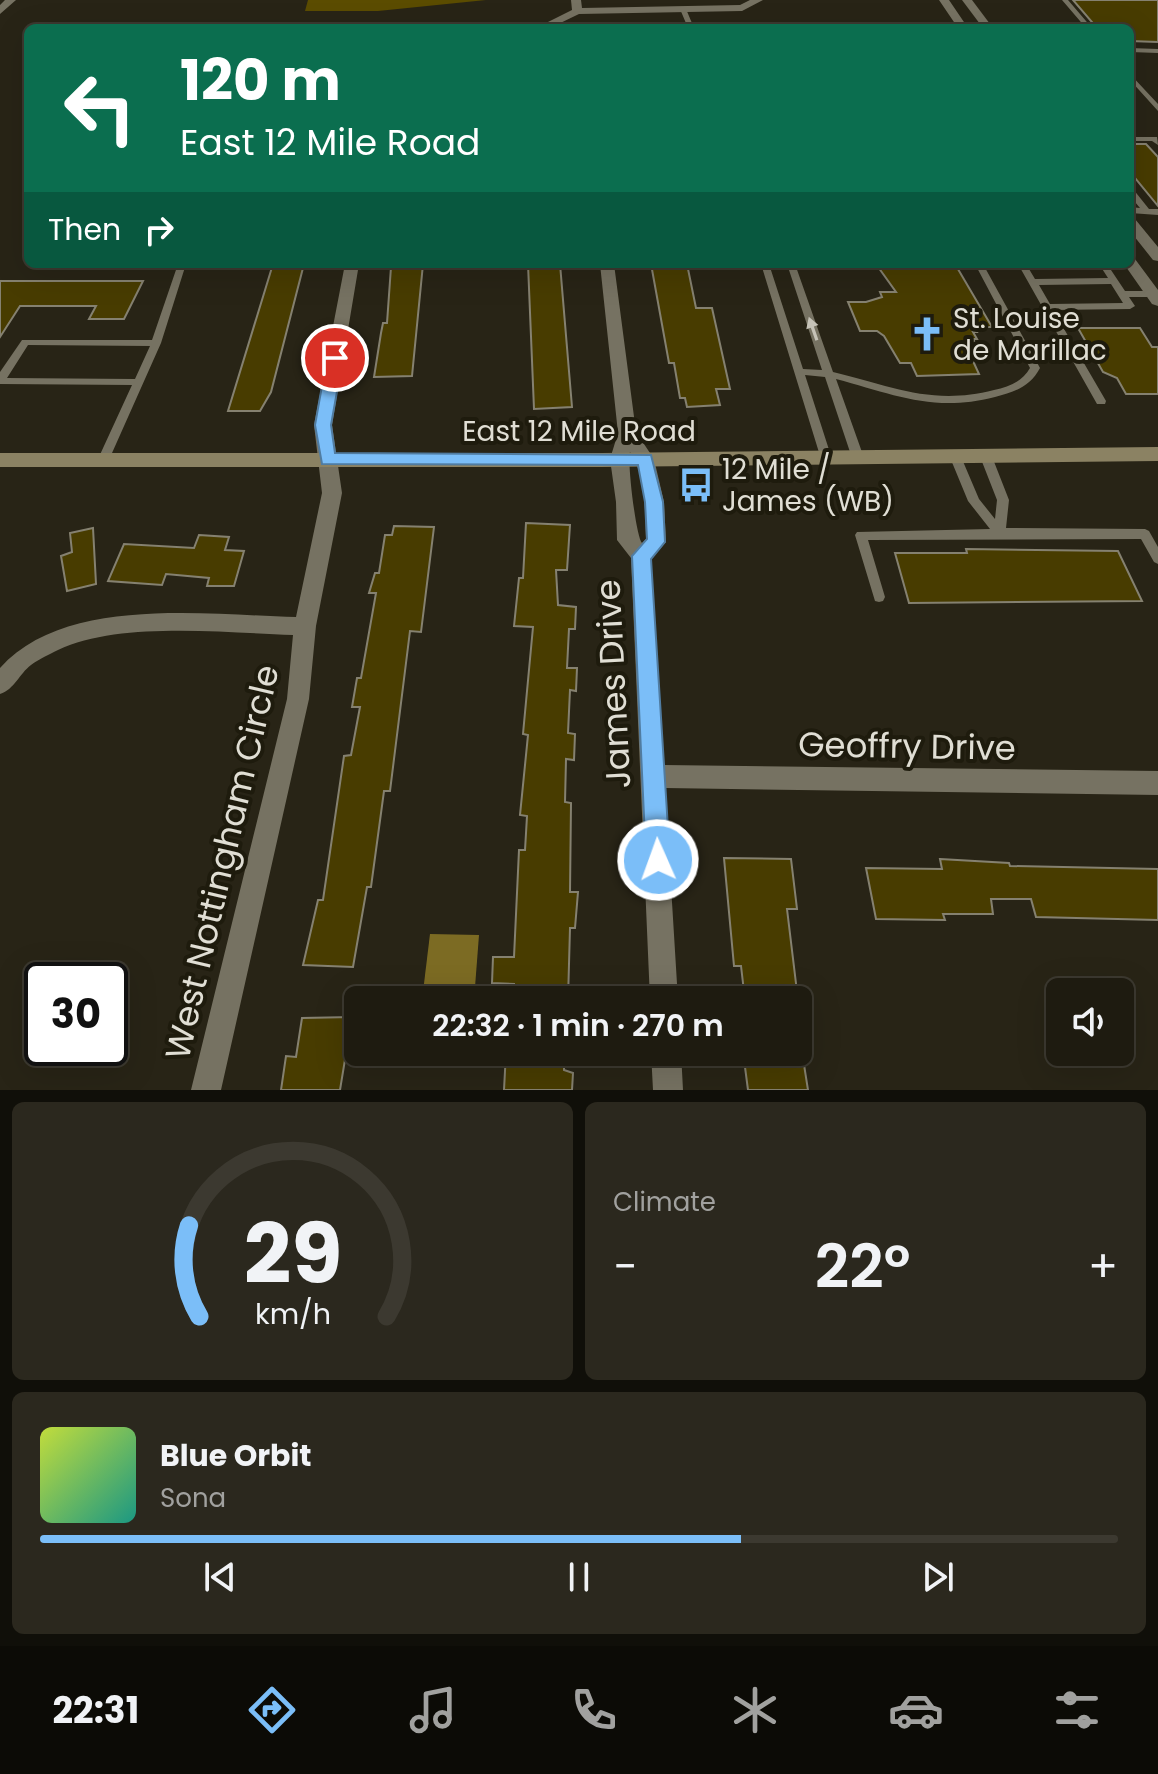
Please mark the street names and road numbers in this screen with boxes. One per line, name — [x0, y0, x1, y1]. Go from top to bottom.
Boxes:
street label: East 12 Mile Road — [462, 412, 696, 451]
street label: James Drive — [584, 578, 642, 790]
street label: West Nottingham Circle — [153, 660, 291, 1064]
street label: Geoffry Drive — [798, 720, 1016, 772]

